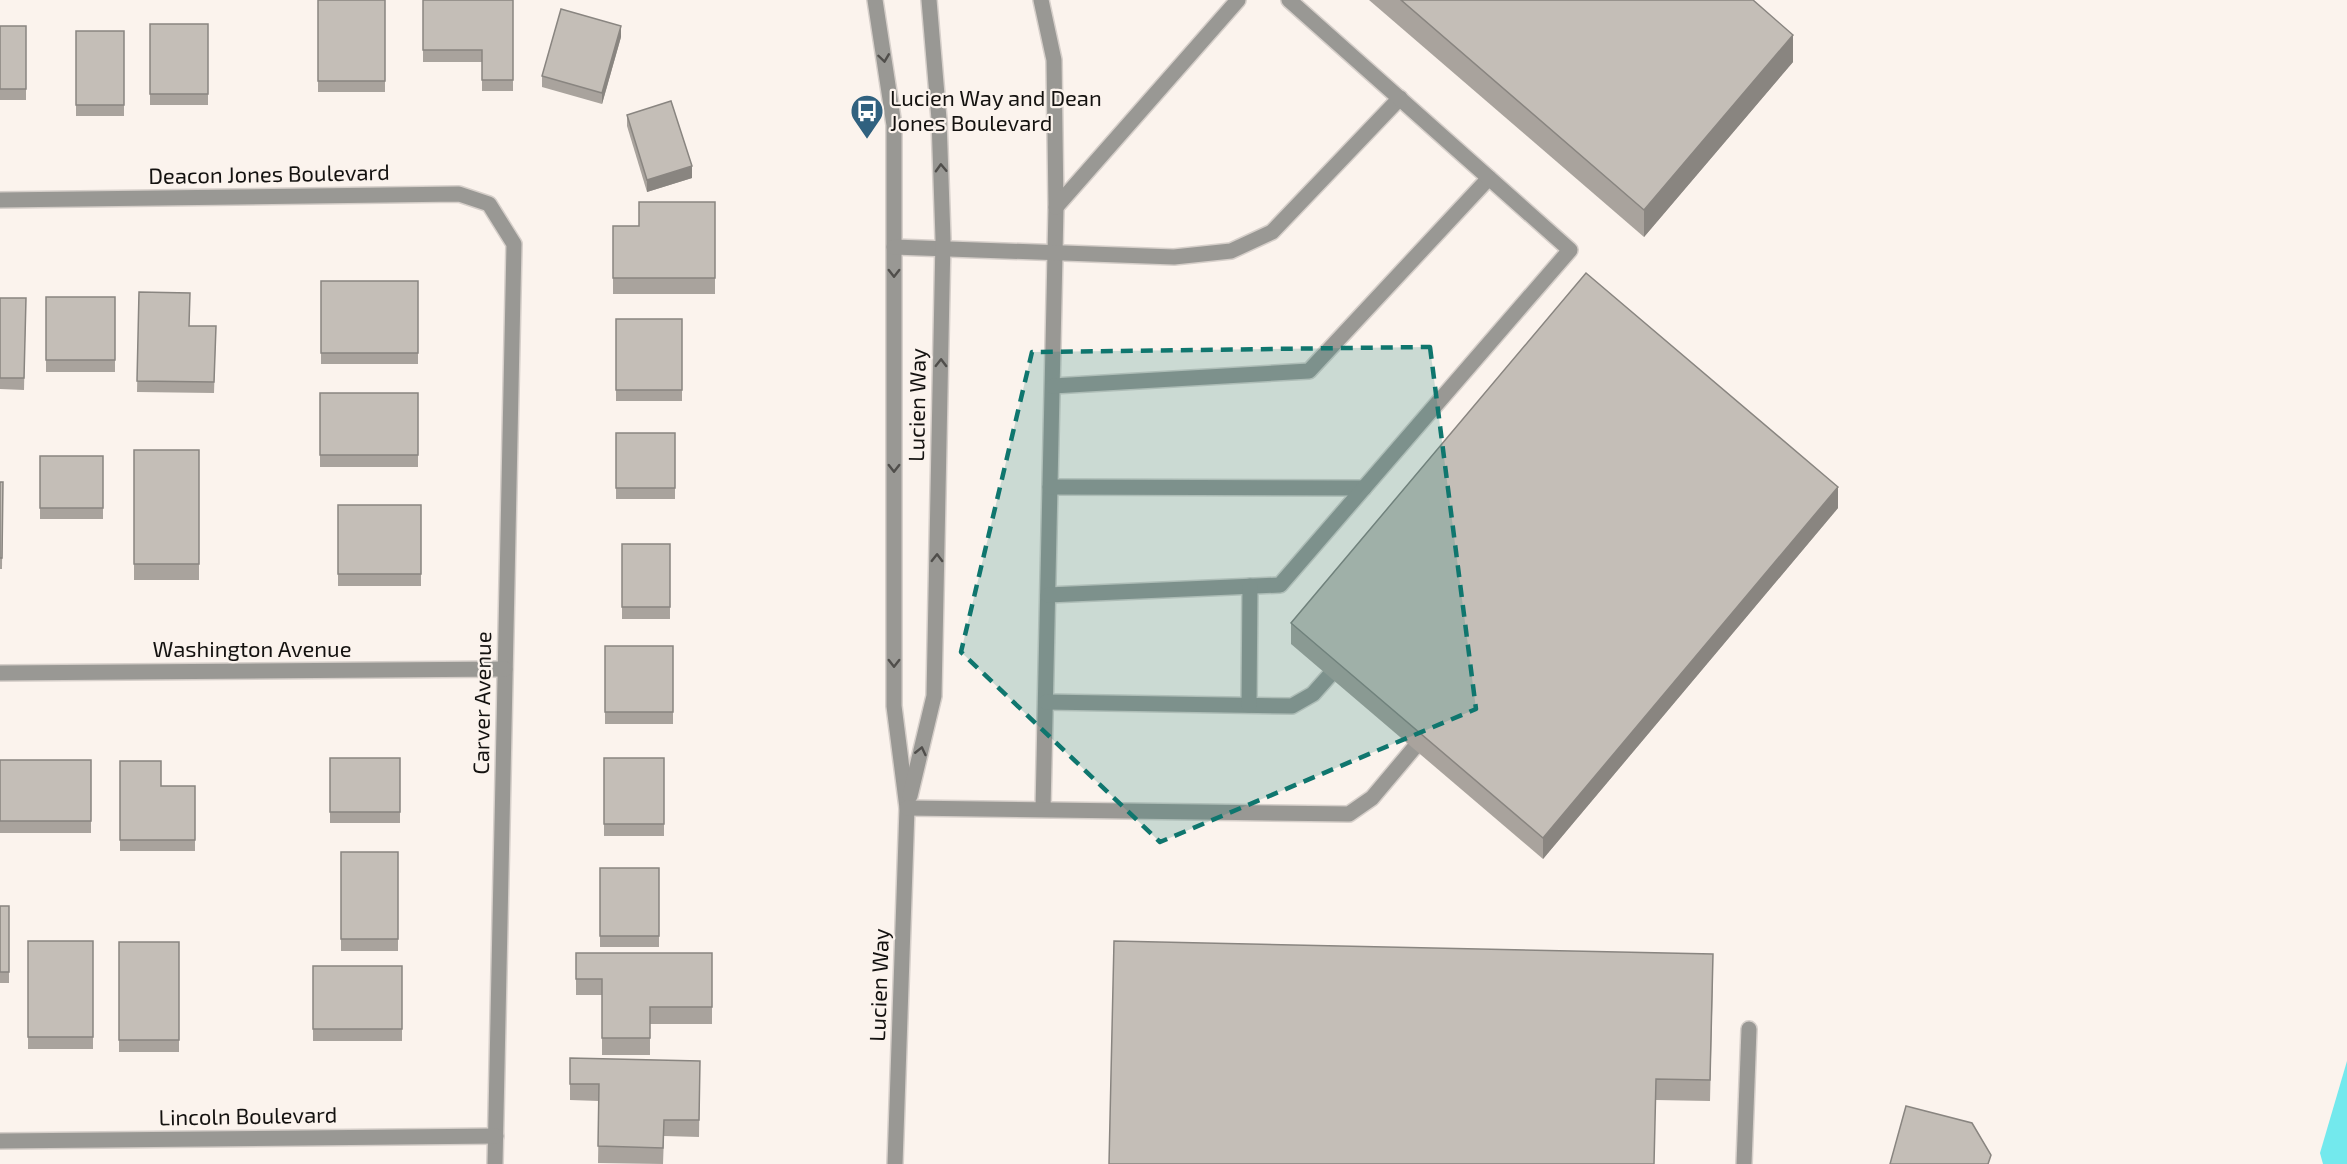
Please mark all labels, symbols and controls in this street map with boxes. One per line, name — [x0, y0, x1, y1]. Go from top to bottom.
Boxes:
one-way arrow — [878, 53, 890, 62]
place label: Lucien Way and Dean Jones Boulevard — [890, 84, 1102, 135]
bus stop icon: Lucien Way and Dean Jones Boulevard — [849, 93, 885, 140]
street label: Deacon Jones Boulevard — [148, 158, 390, 188]
one-way arrow — [934, 163, 947, 172]
one-way arrow — [888, 268, 900, 277]
street label: Lucien Way — [902, 348, 930, 462]
one-way arrow — [935, 358, 947, 367]
one-way arrow — [888, 463, 900, 472]
one-way arrow — [930, 553, 943, 562]
street label: Carver Avenue — [467, 631, 495, 775]
street label: Washington Avenue — [153, 635, 351, 661]
one-way arrow — [888, 658, 900, 667]
one-way arrow — [913, 746, 926, 756]
street label: Lucien Way — [863, 927, 893, 1042]
street label: Lincoln Boulevard — [158, 1100, 338, 1130]

